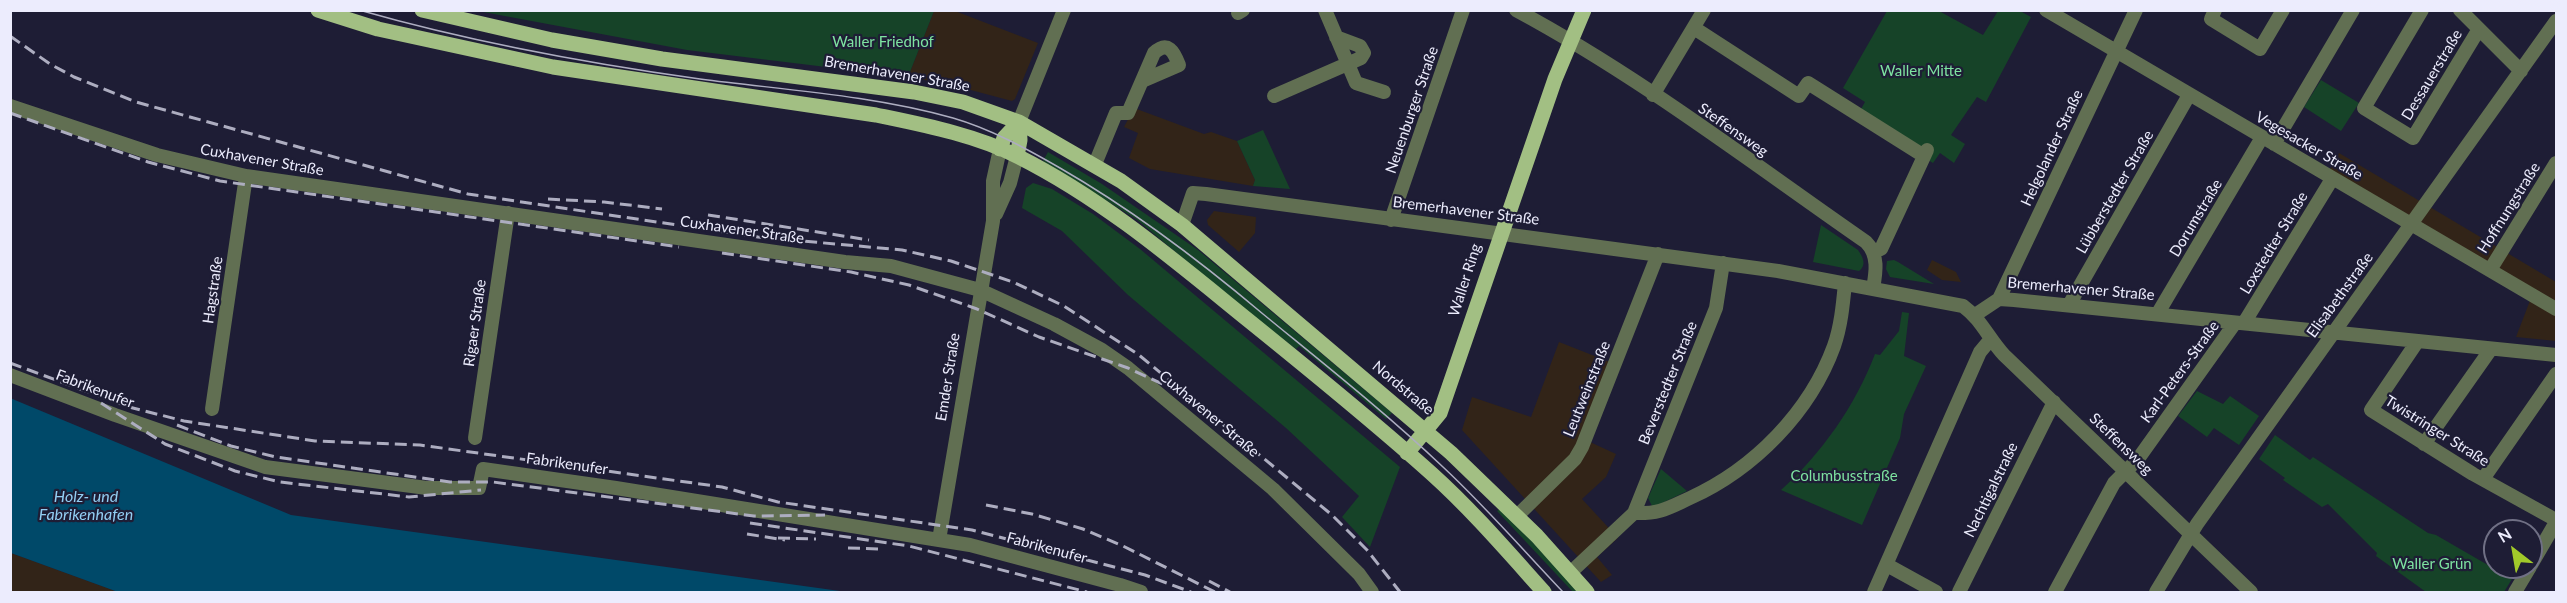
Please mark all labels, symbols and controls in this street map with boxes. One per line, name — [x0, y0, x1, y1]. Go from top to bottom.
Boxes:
street label: Dessauerstraße — [2398, 26, 2466, 124]
park label: Waller Friedhof — [832, 33, 934, 51]
street label: Neuenburger Straße — [1382, 44, 1442, 176]
street label: Bremerhavener Straße — [823, 52, 971, 96]
park label: Waller Mitte — [1880, 62, 1962, 80]
street label: Helgolander Straße — [2017, 87, 2087, 209]
street label: Steffensweg — [1695, 99, 1771, 161]
street label: Vegesacker Straße — [2252, 108, 2366, 184]
street label: Lübberstedter Straße — [2072, 127, 2158, 257]
street label: Cuxhavener Straße — [199, 140, 325, 180]
street label: Hoffnungstraße — [2474, 159, 2544, 257]
street label: Dorumstraße — [2166, 176, 2226, 260]
street label: Loxstedter Straße — [2236, 189, 2312, 297]
street label: Bremerhavener Straße — [1392, 193, 1540, 229]
street label: Cuxhavener Straße — [679, 212, 805, 248]
street label: Waller Ring — [1445, 241, 1485, 319]
street label: Elisabethstraße — [2303, 249, 2377, 341]
street label: Hagstraße — [199, 255, 227, 325]
street label: Bremerhavener Straße — [2007, 274, 2155, 304]
street label: Rigaer Straße — [460, 278, 490, 368]
street label: Karl-Peters-Straße — [2137, 317, 2223, 427]
street label: Beverstedter Straße — [1635, 319, 1701, 447]
street label: Emder Straße — [932, 332, 964, 422]
street label: Leutweinstraße — [1560, 338, 1614, 440]
street label: Nordstraße — [1369, 357, 1437, 419]
street label: Fabrikenufer — [53, 366, 137, 412]
street label: Cuxhavener Straße — [1155, 367, 1263, 461]
street label: Twistringer Straße — [2381, 392, 2493, 470]
street label: Steffensweg — [2086, 409, 2156, 479]
street label: Nachtigalstraße — [1960, 440, 2022, 540]
street label: Fabrikenufer — [525, 449, 609, 479]
park label: Columbusstraße — [1790, 467, 1898, 485]
water label: Holz- und Fabrikenhafen — [39, 487, 133, 525]
north arrow — [2483, 519, 2543, 579]
text: N — [2494, 524, 2515, 546]
street label: Fabrikenufer — [1005, 529, 1089, 567]
park label: Waller Grün — [2392, 555, 2472, 573]

